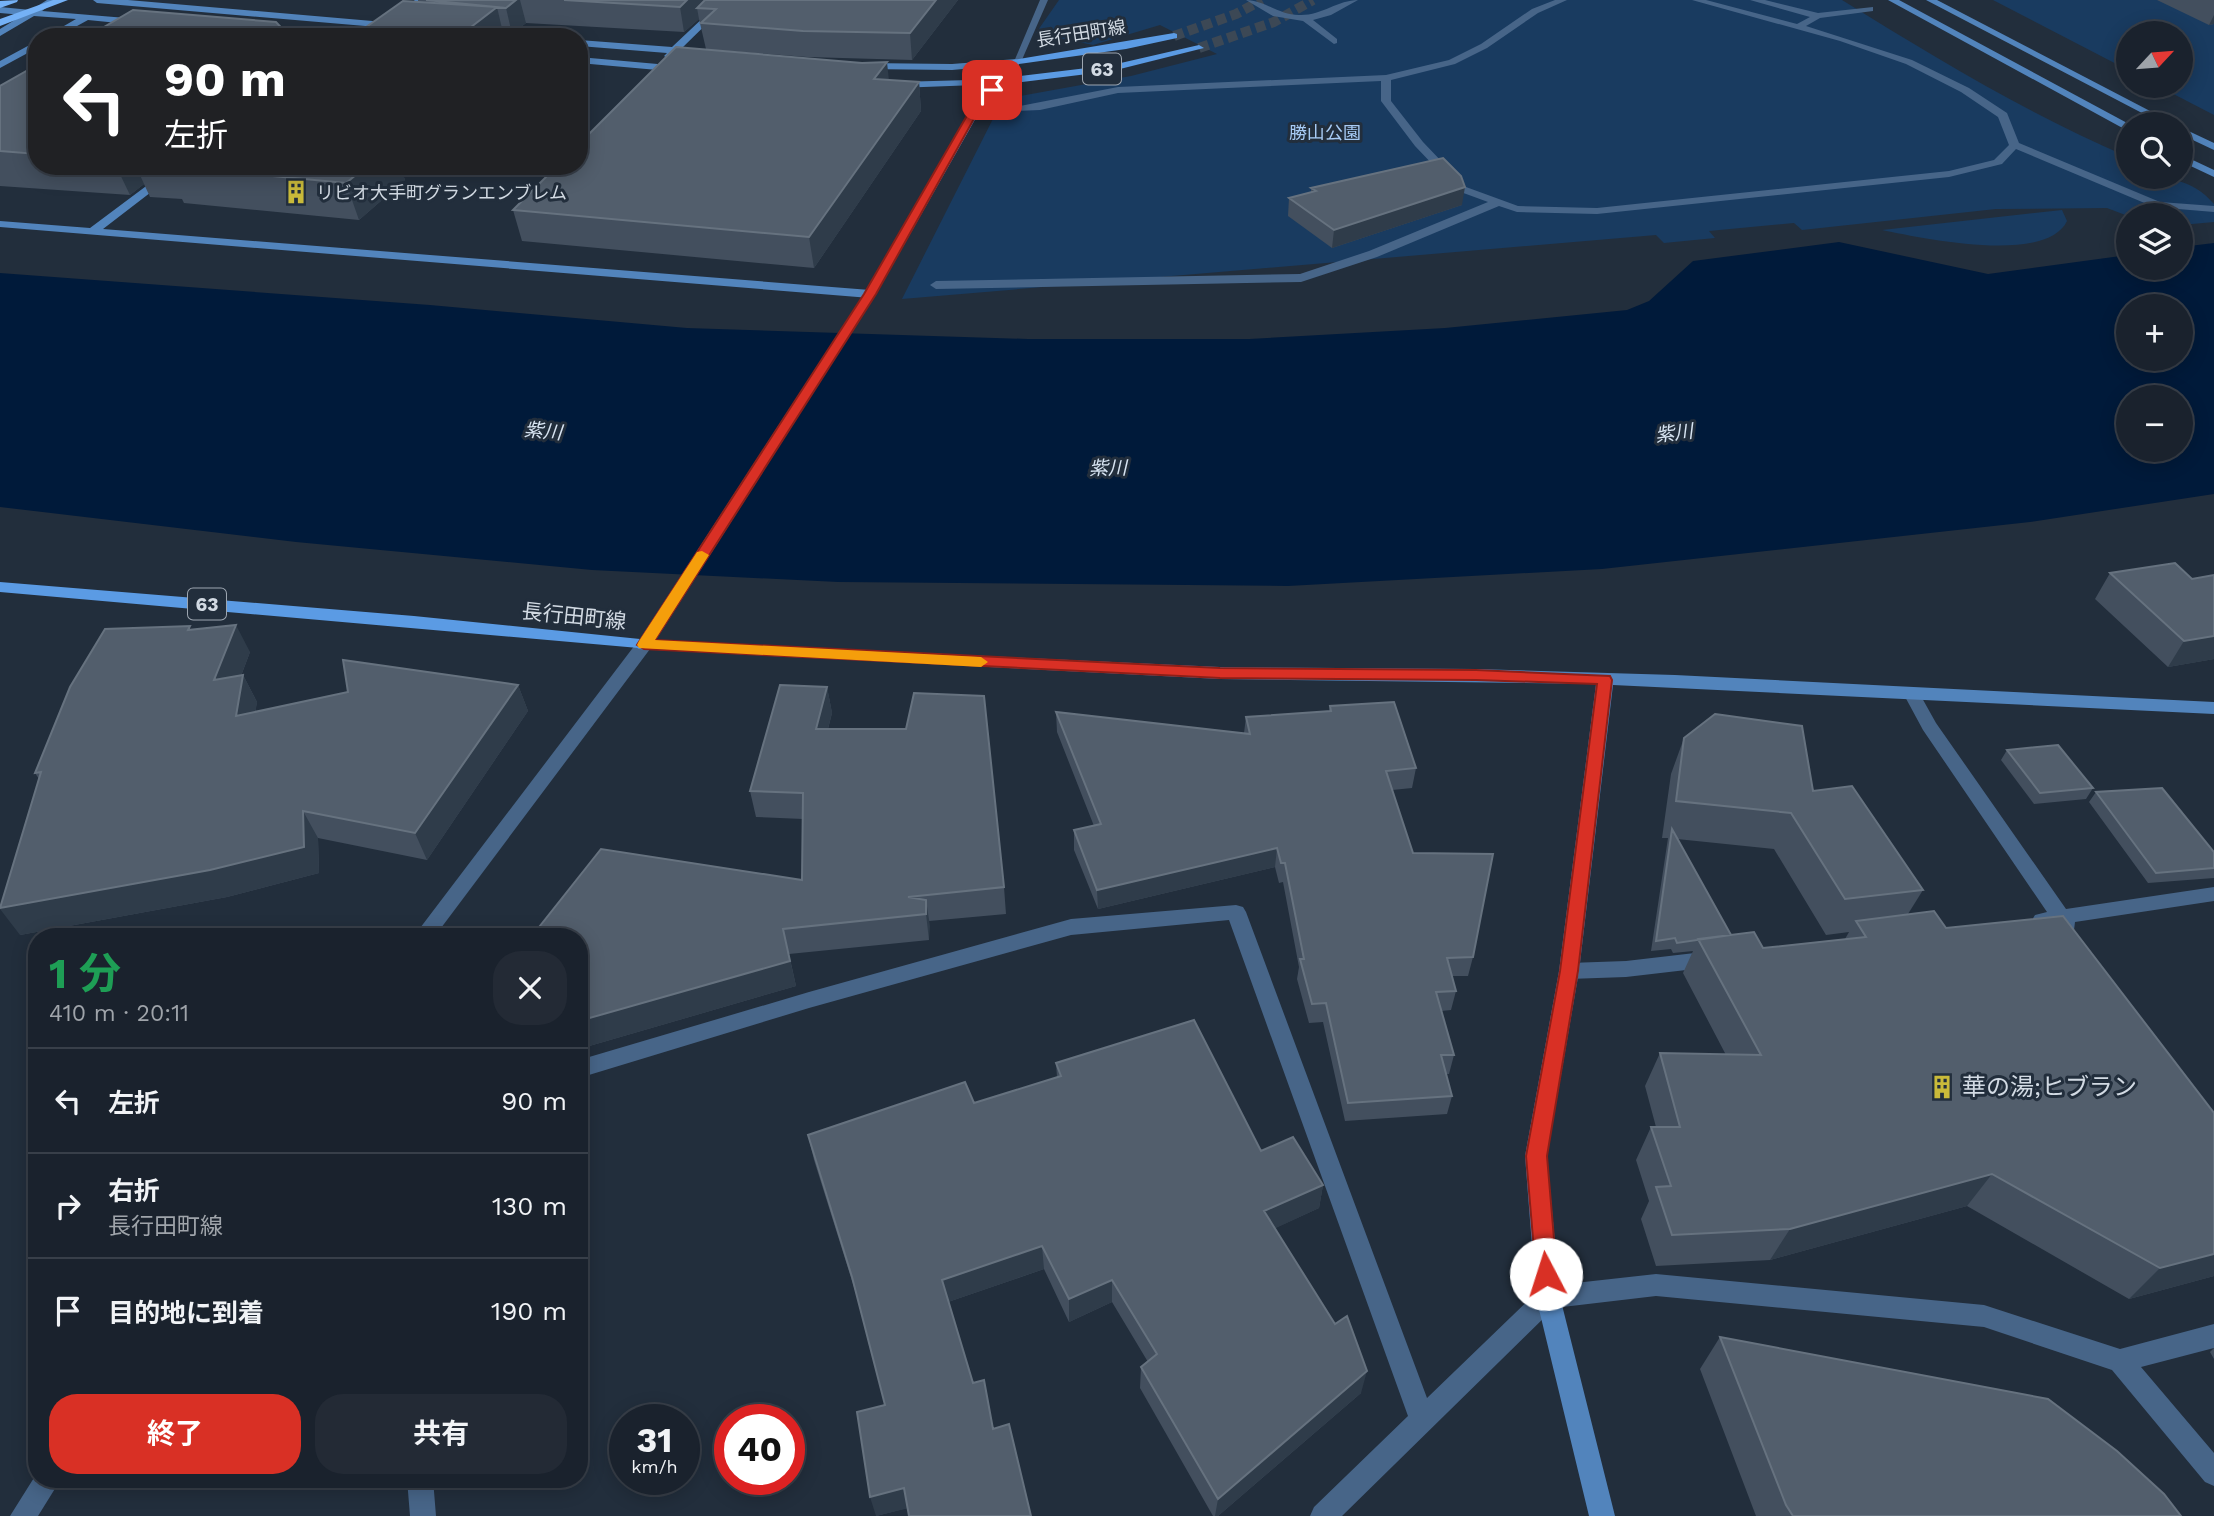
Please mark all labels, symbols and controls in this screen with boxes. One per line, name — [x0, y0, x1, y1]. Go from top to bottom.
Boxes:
street label: 長行田町線 — [1035, 16, 1127, 50]
north arrow — [2116, 21, 2193, 98]
map controls — [2116, 21, 2193, 462]
text: 90 m — [164, 50, 286, 108]
road number: 63 — [1083, 54, 1121, 85]
icon: left — [49, 56, 140, 147]
pin — [962, 60, 1022, 120]
icon: arrive — [973, 71, 1011, 109]
button: search — [2116, 112, 2193, 189]
text: 左折 — [164, 116, 228, 154]
park label: 勝山公園 — [1289, 122, 1361, 143]
building icon: リビオ大手町グランエンブレム — [282, 178, 310, 206]
place label: リビオ大手町グランエンブレム — [316, 182, 567, 203]
button: layers — [2116, 203, 2193, 280]
button: + — [2116, 294, 2193, 371]
button: − — [2116, 385, 2193, 462]
water label: 紫川 — [523, 418, 565, 444]
water label: 紫川 — [1654, 419, 1696, 447]
water label: 紫川 — [1089, 456, 1129, 480]
road number: 63 — [188, 589, 226, 620]
street label: 長行田町線 — [520, 598, 628, 634]
text: 1 分 — [49, 949, 121, 998]
button: close — [493, 951, 567, 1025]
text: 410 m · 20:11 — [49, 1000, 189, 1027]
building icon: 華の湯;ヒブラン — [1928, 1073, 1956, 1101]
place label: 華の湯;ヒブラン — [1962, 1073, 2137, 1101]
icon: left — [49, 1082, 87, 1120]
text: 90 m — [501, 1086, 567, 1116]
text: 左折 — [108, 1088, 160, 1118]
text: 右折 — [108, 1176, 160, 1206]
icon: right — [49, 1187, 87, 1225]
text: 130 m — [492, 1191, 567, 1221]
text: 長行田町線 — [108, 1213, 223, 1240]
position arrow — [1509, 1237, 1583, 1311]
icon: arrive — [49, 1292, 87, 1330]
text: 190 m — [491, 1296, 567, 1326]
text: 目的地に到着 — [108, 1298, 264, 1328]
button: 終了 — [49, 1394, 301, 1474]
button: 共有 — [315, 1394, 567, 1474]
speed limit sign: 40 — [714, 1404, 805, 1495]
text: 31 — [637, 1419, 672, 1461]
text: km/h — [631, 1456, 678, 1477]

